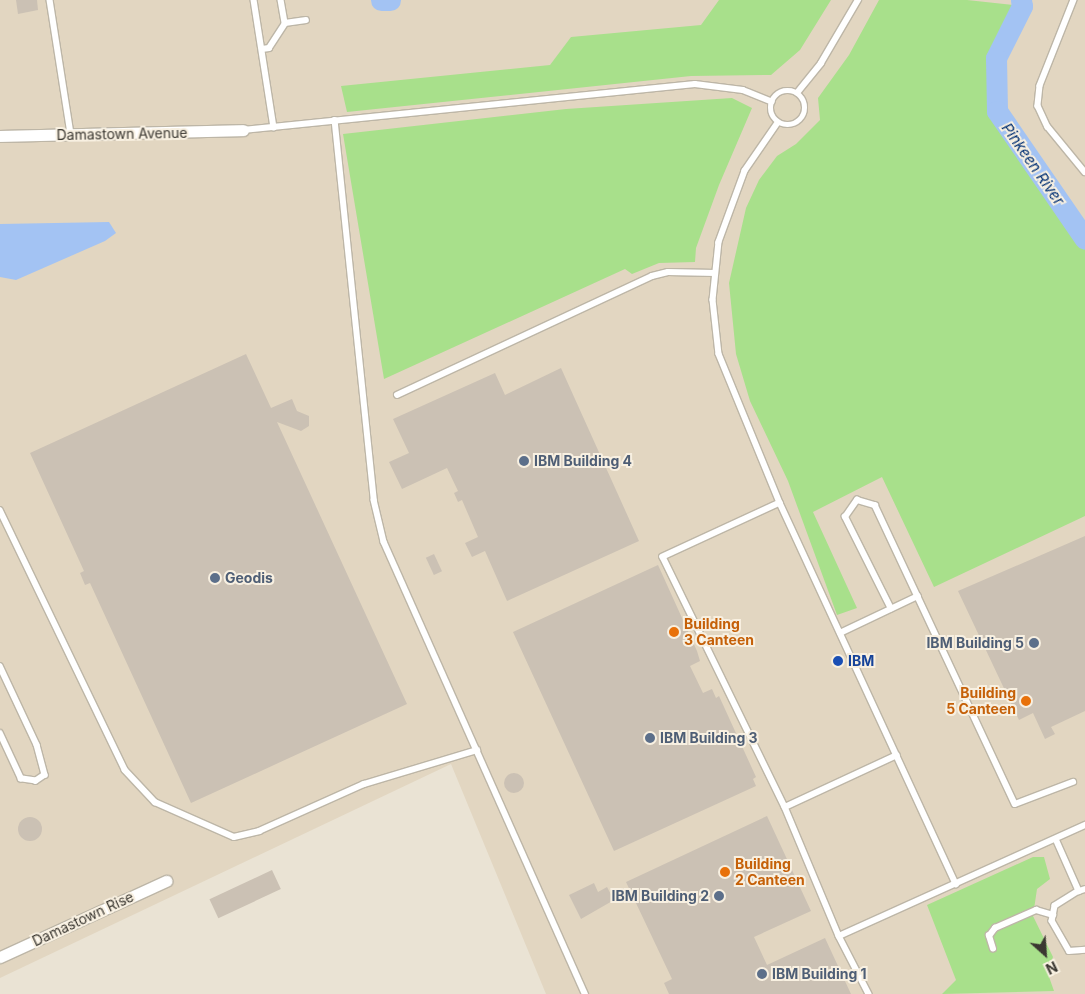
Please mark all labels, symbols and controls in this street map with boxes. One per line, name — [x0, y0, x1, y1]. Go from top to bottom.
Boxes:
water label: Pinkeen River — [998, 119, 1068, 209]
street label: Damastown Avenue — [56, 124, 188, 144]
place label: IBM Building 4 — [534, 453, 632, 469]
marker: IBM Building 4 — [518, 455, 530, 467]
place label: Geodis — [225, 570, 273, 586]
marker: Geodis — [209, 572, 221, 584]
place label: Building 3 Canteen — [684, 616, 754, 648]
marker: Building 3 Canteen — [668, 626, 680, 638]
place label: IBM Building 5 — [926, 635, 1024, 651]
marker: IBM Building 5 — [1028, 637, 1040, 649]
place label: IBM — [848, 653, 874, 669]
marker: IBM — [832, 655, 844, 667]
place label: Building 5 Canteen — [946, 685, 1016, 718]
marker: Building 5 Canteen — [1020, 695, 1032, 707]
place label: IBM Building 3 — [660, 730, 758, 746]
marker: IBM Building 3 — [644, 732, 656, 744]
place label: Building 2 Canteen — [735, 856, 805, 889]
marker: Building 2 Canteen — [719, 866, 731, 878]
street label: Damastown Rise — [30, 888, 136, 950]
place label: IBM Building 2 — [612, 888, 709, 904]
marker: IBM Building 2 — [713, 890, 725, 902]
north arrow — [1020, 929, 1070, 979]
text: N — [1043, 958, 1060, 978]
place label: IBM Building 1 — [772, 966, 867, 982]
marker: IBM Building 1 — [756, 968, 768, 980]

